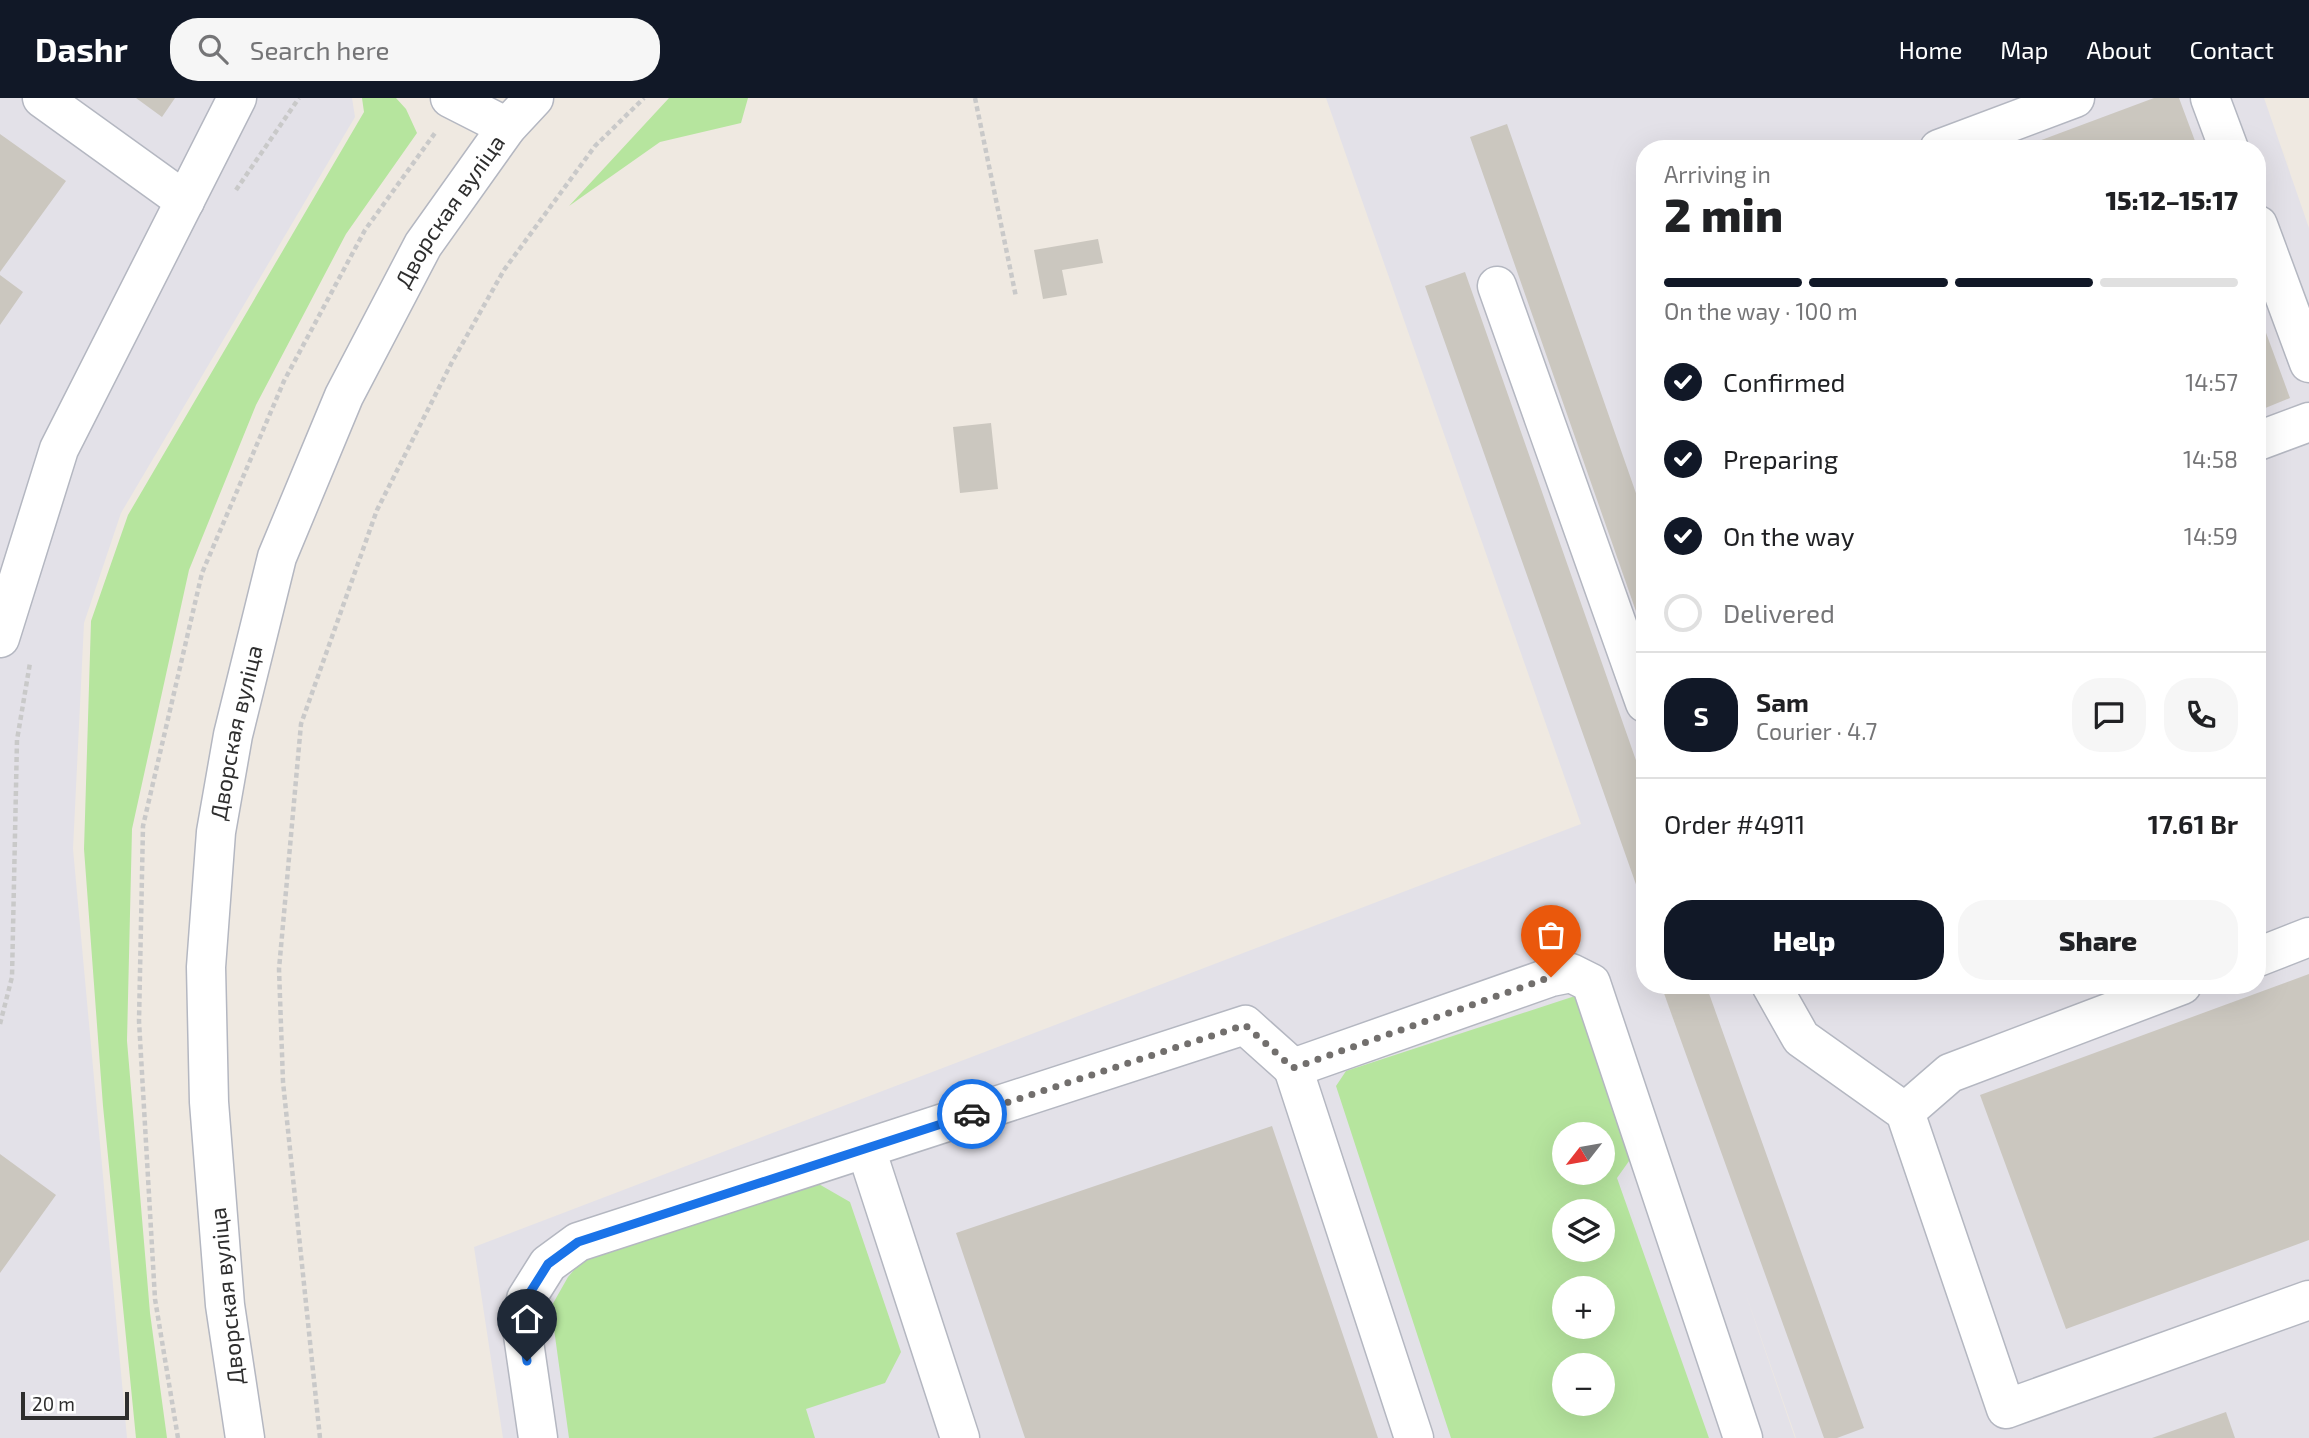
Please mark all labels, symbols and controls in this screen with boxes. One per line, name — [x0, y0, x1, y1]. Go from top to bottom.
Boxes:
search box — [170, 18, 660, 81]
text: Dashr — [35, 29, 128, 69]
icon: search — [194, 30, 232, 68]
text: Search here — [250, 34, 389, 65]
text: Home — [1899, 35, 1962, 64]
text: Map — [2000, 35, 2048, 64]
text: About — [2086, 35, 2152, 64]
text: Contact — [2190, 35, 2274, 64]
street label: Дворская вуліца — [388, 129, 510, 292]
text: Arriving in — [1664, 160, 1771, 188]
text: 15:12–15:17 — [2105, 184, 2238, 215]
text: 2 min — [1664, 186, 1783, 241]
text: On the way · 100 m — [1664, 297, 1858, 325]
icon: check — [1664, 363, 1702, 401]
text: Confirmed — [1723, 366, 1846, 397]
text: 14:57 — [2185, 368, 2238, 396]
icon: check — [1664, 440, 1702, 478]
text: Preparing — [1723, 443, 1838, 474]
text: 14:58 — [2183, 445, 2238, 473]
icon: check — [1664, 517, 1702, 555]
text: On the way — [1723, 520, 1854, 551]
text: 14:59 — [2184, 522, 2238, 550]
text: Delivered — [1723, 597, 1835, 628]
street label: Дворская вуліца — [203, 642, 268, 822]
button: chat — [2072, 678, 2146, 752]
button: phone — [2164, 678, 2238, 752]
text: Sam — [1756, 686, 1809, 717]
text: S — [1693, 700, 1709, 731]
text: Courier · 4.7 — [1756, 717, 1877, 745]
text: Order #4911 — [1664, 808, 1805, 839]
text: 17.61 Br — [2148, 808, 2238, 839]
button: Help — [1664, 900, 1944, 980]
button: Share — [1958, 900, 2238, 980]
pin — [1521, 905, 1581, 977]
icon: bag — [1532, 916, 1570, 954]
courier — [937, 1079, 1007, 1149]
icon: car — [953, 1095, 991, 1133]
north arrow — [1552, 1122, 1615, 1185]
map controls — [1552, 1122, 1615, 1416]
button: layers — [1552, 1199, 1615, 1262]
street label: Дворская вуліца — [203, 1206, 250, 1386]
button: + — [1552, 1276, 1615, 1339]
pin — [497, 1289, 557, 1361]
icon: home — [508, 1300, 546, 1338]
button: − — [1552, 1353, 1615, 1416]
scale bar — [21, 1389, 130, 1421]
text: 20 m — [32, 1392, 75, 1415]

